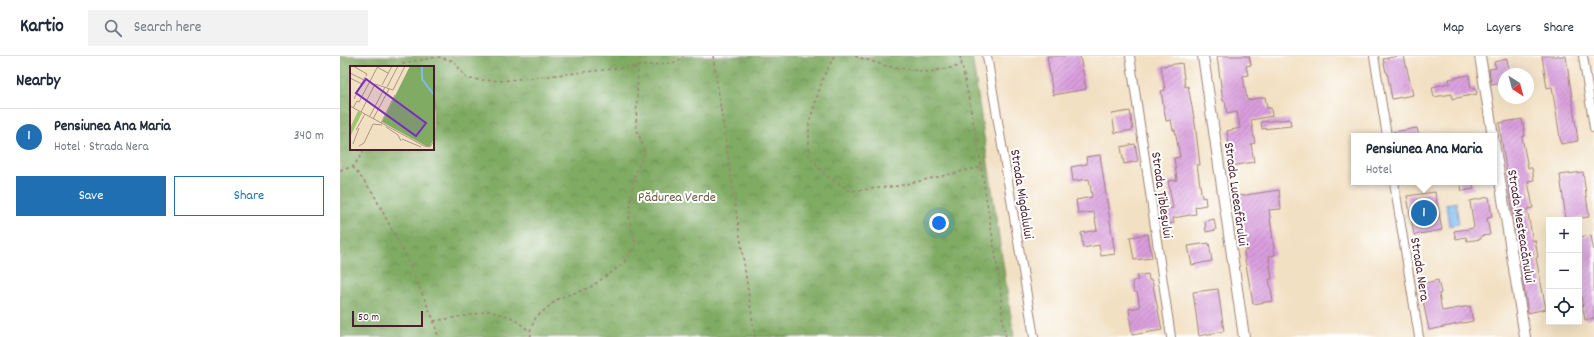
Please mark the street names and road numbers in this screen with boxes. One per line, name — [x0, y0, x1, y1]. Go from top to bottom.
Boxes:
street label: Strada Luceafărului — [1218, 141, 1252, 248]
street label: Strada Migdalului — [1004, 148, 1038, 241]
street label: Strada Țibleșului — [1145, 151, 1177, 240]
street label: Strada Mesteacănului — [1501, 168, 1539, 285]
street label: Strada Nera — [1404, 236, 1434, 303]

